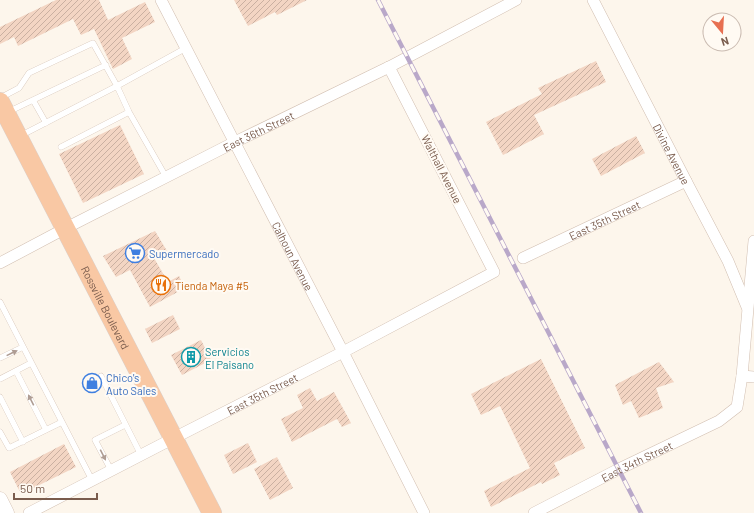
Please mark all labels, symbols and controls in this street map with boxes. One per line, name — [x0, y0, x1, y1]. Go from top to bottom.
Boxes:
north arrow — [702, 12, 742, 52]
text: N — [720, 35, 731, 49]
street label: East 36th Street — [220, 108, 296, 154]
street label: Divine Avenue — [651, 121, 693, 187]
street label: Walthall Avenue — [419, 133, 465, 206]
street label: East 35th Street — [567, 197, 642, 242]
street label: Calhoun Avenue — [270, 219, 316, 293]
supermarket icon: Supermercado — [124, 242, 146, 264]
place label: Supermercado — [149, 247, 219, 260]
street label: Rossville Boulevard — [79, 264, 133, 351]
restaurant icon: Tienda Maya #5 — [150, 274, 172, 296]
place label: Tienda Maya #5 — [175, 279, 249, 292]
place label: Servicios El Paisano — [205, 345, 254, 371]
building icon: Servicios El Paisano — [180, 346, 202, 368]
one-way arrow — [6, 350, 17, 356]
street label: East 35th Street — [225, 370, 299, 417]
place label: Chico's Auto Sales — [106, 371, 156, 397]
shop icon: Chico's Auto Sales — [81, 372, 103, 394]
one-way arrow — [28, 395, 34, 406]
street label: East 34th Street — [599, 438, 674, 484]
one-way arrow — [100, 449, 106, 461]
scale bar — [14, 475, 97, 501]
text: 50 m — [20, 481, 45, 495]

